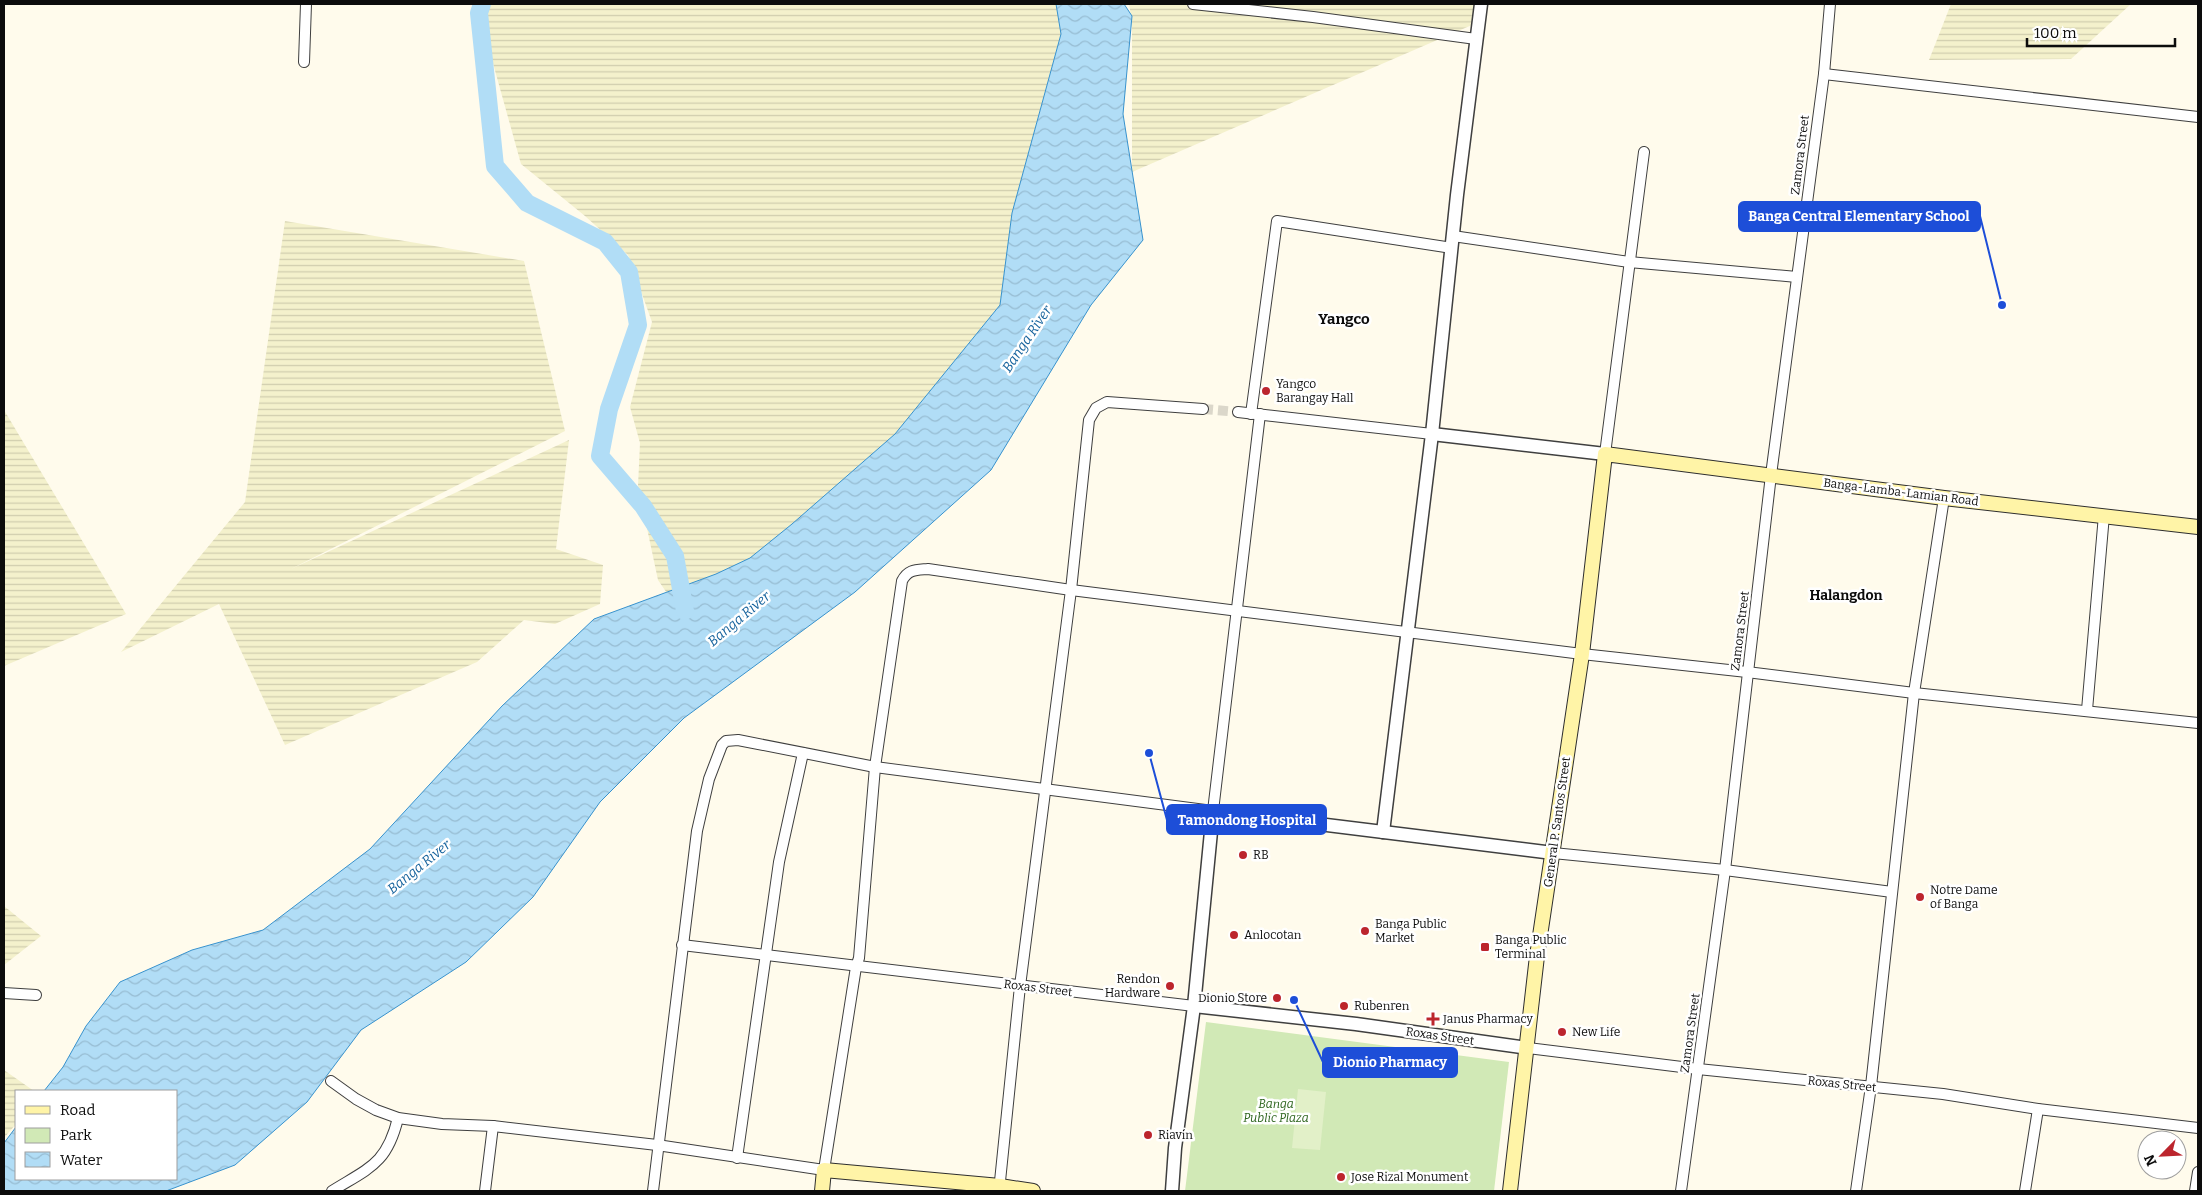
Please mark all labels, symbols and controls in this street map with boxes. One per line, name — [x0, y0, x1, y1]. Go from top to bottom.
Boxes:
scale bar — [2027, 15, 2174, 47]
text: 100 m — [2034, 24, 2077, 42]
street label: Zamora Street — [1788, 114, 1812, 196]
callout: Banga Central Elementary School — [1739, 202, 1980, 231]
text: Banga Central Elementary School — [1748, 208, 1970, 225]
water label: Banga River — [999, 302, 1056, 375]
district label: Yangco — [1318, 310, 1370, 328]
place label: Yangco Barangay Hall — [1276, 377, 1354, 405]
marker: Yangco Barangay Hall — [1260, 385, 1272, 397]
street label: Banga-Lamba-Lamian Road — [1823, 476, 1979, 508]
water label: Banga River — [704, 587, 775, 650]
district label: Halangdon — [1809, 587, 1883, 604]
street label: Zamora Street — [1728, 590, 1752, 672]
street label: General P. Santos Street — [1541, 755, 1573, 888]
callout: Tamondong Hospital — [1167, 805, 1326, 834]
text: Tamondong Hospital — [1178, 812, 1317, 829]
water label: Banga River — [384, 836, 455, 898]
place label: RB — [1253, 848, 1269, 862]
marker: RB — [1237, 849, 1249, 861]
place label: Notre Dame of Banga — [1930, 883, 1997, 911]
marker: Notre Dame of Banga — [1914, 891, 1926, 903]
place label: Banga Public Market — [1375, 917, 1447, 945]
marker: Banga Public Market — [1359, 925, 1371, 937]
place label: Anlocotan — [1244, 928, 1302, 942]
marker: Anlocotan — [1228, 929, 1240, 941]
place label: Banga Public Terminal — [1495, 933, 1567, 961]
marker: Banga Public Terminal — [1479, 941, 1491, 953]
place label: Rendon Hardware — [1105, 972, 1160, 1000]
street label: Roxas Street — [1003, 977, 1074, 999]
marker: Rendon Hardware — [1164, 980, 1176, 992]
place label: Dionio Store — [1198, 991, 1267, 1005]
marker: Dionio Store — [1271, 992, 1283, 1004]
street label: Zamora Street — [1677, 992, 1703, 1074]
place label: Rubenren — [1354, 999, 1410, 1013]
marker: Rubenren — [1338, 1000, 1350, 1012]
place label: Janus Pharmacy — [1442, 1012, 1534, 1026]
marker: Janus Pharmacy — [1427, 1013, 1439, 1025]
street label: Roxas Street — [1405, 1024, 1476, 1048]
place label: New Life — [1572, 1025, 1620, 1039]
marker: New Life — [1556, 1026, 1568, 1038]
callout: Dionio Pharmacy — [1323, 1048, 1457, 1077]
text: Dionio Pharmacy — [1333, 1054, 1447, 1071]
street label: Roxas Street — [1807, 1073, 1878, 1095]
legend — [15, 1090, 178, 1180]
park label: Banga Public Plaza — [1243, 1097, 1309, 1125]
text: Road — [60, 1101, 95, 1119]
text: Park — [60, 1126, 92, 1144]
place label: Riavin — [1158, 1128, 1193, 1142]
marker: Riavin — [1142, 1129, 1154, 1141]
north arrow — [2137, 1130, 2187, 1180]
text: Water — [60, 1151, 103, 1169]
text: N — [2141, 1152, 2161, 1168]
place label: Jose Rizal Monument — [1350, 1170, 1469, 1184]
marker: Jose Rizal Monument — [1335, 1171, 1347, 1183]

